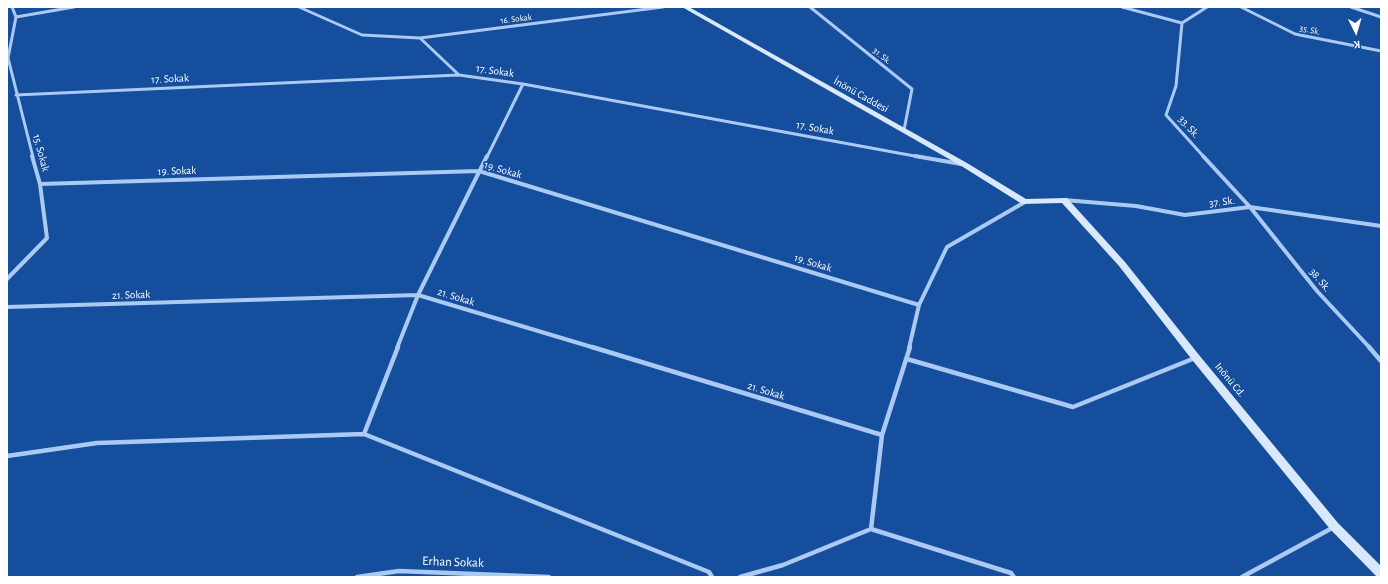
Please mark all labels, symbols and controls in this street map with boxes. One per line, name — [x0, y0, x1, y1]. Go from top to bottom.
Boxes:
street label: 16. Sokak — [500, 12, 532, 26]
north arrow — [1336, 12, 1376, 52]
street label: 35. Sk. — [1298, 22, 1322, 38]
text: K — [1353, 39, 1361, 50]
street label: 31. Sk. — [871, 45, 893, 67]
street label: 17. Sokak — [475, 62, 515, 80]
street label: 17. Sokak — [151, 71, 189, 87]
street label: İnönü Caddesi — [831, 74, 891, 116]
street label: 33. Sk. — [1175, 113, 1203, 141]
street label: 17. Sokak — [795, 118, 835, 138]
street label: 15. Sokak — [30, 133, 52, 173]
street label: 19. Sokak — [483, 158, 523, 182]
street label: 19. Sokak — [158, 164, 196, 178]
street label: 37. Sk. — [1208, 194, 1236, 210]
street label: 19. Sokak — [793, 251, 833, 275]
street label: 38. Sk. — [1306, 266, 1334, 294]
street label: 21. Sokak — [436, 285, 476, 309]
street label: 21. Sokak — [112, 288, 150, 302]
street label: Inönü Cd. — [1212, 360, 1248, 400]
street label: 21. Sokak — [746, 379, 786, 403]
street label: Erhan Sokak — [422, 553, 484, 571]

